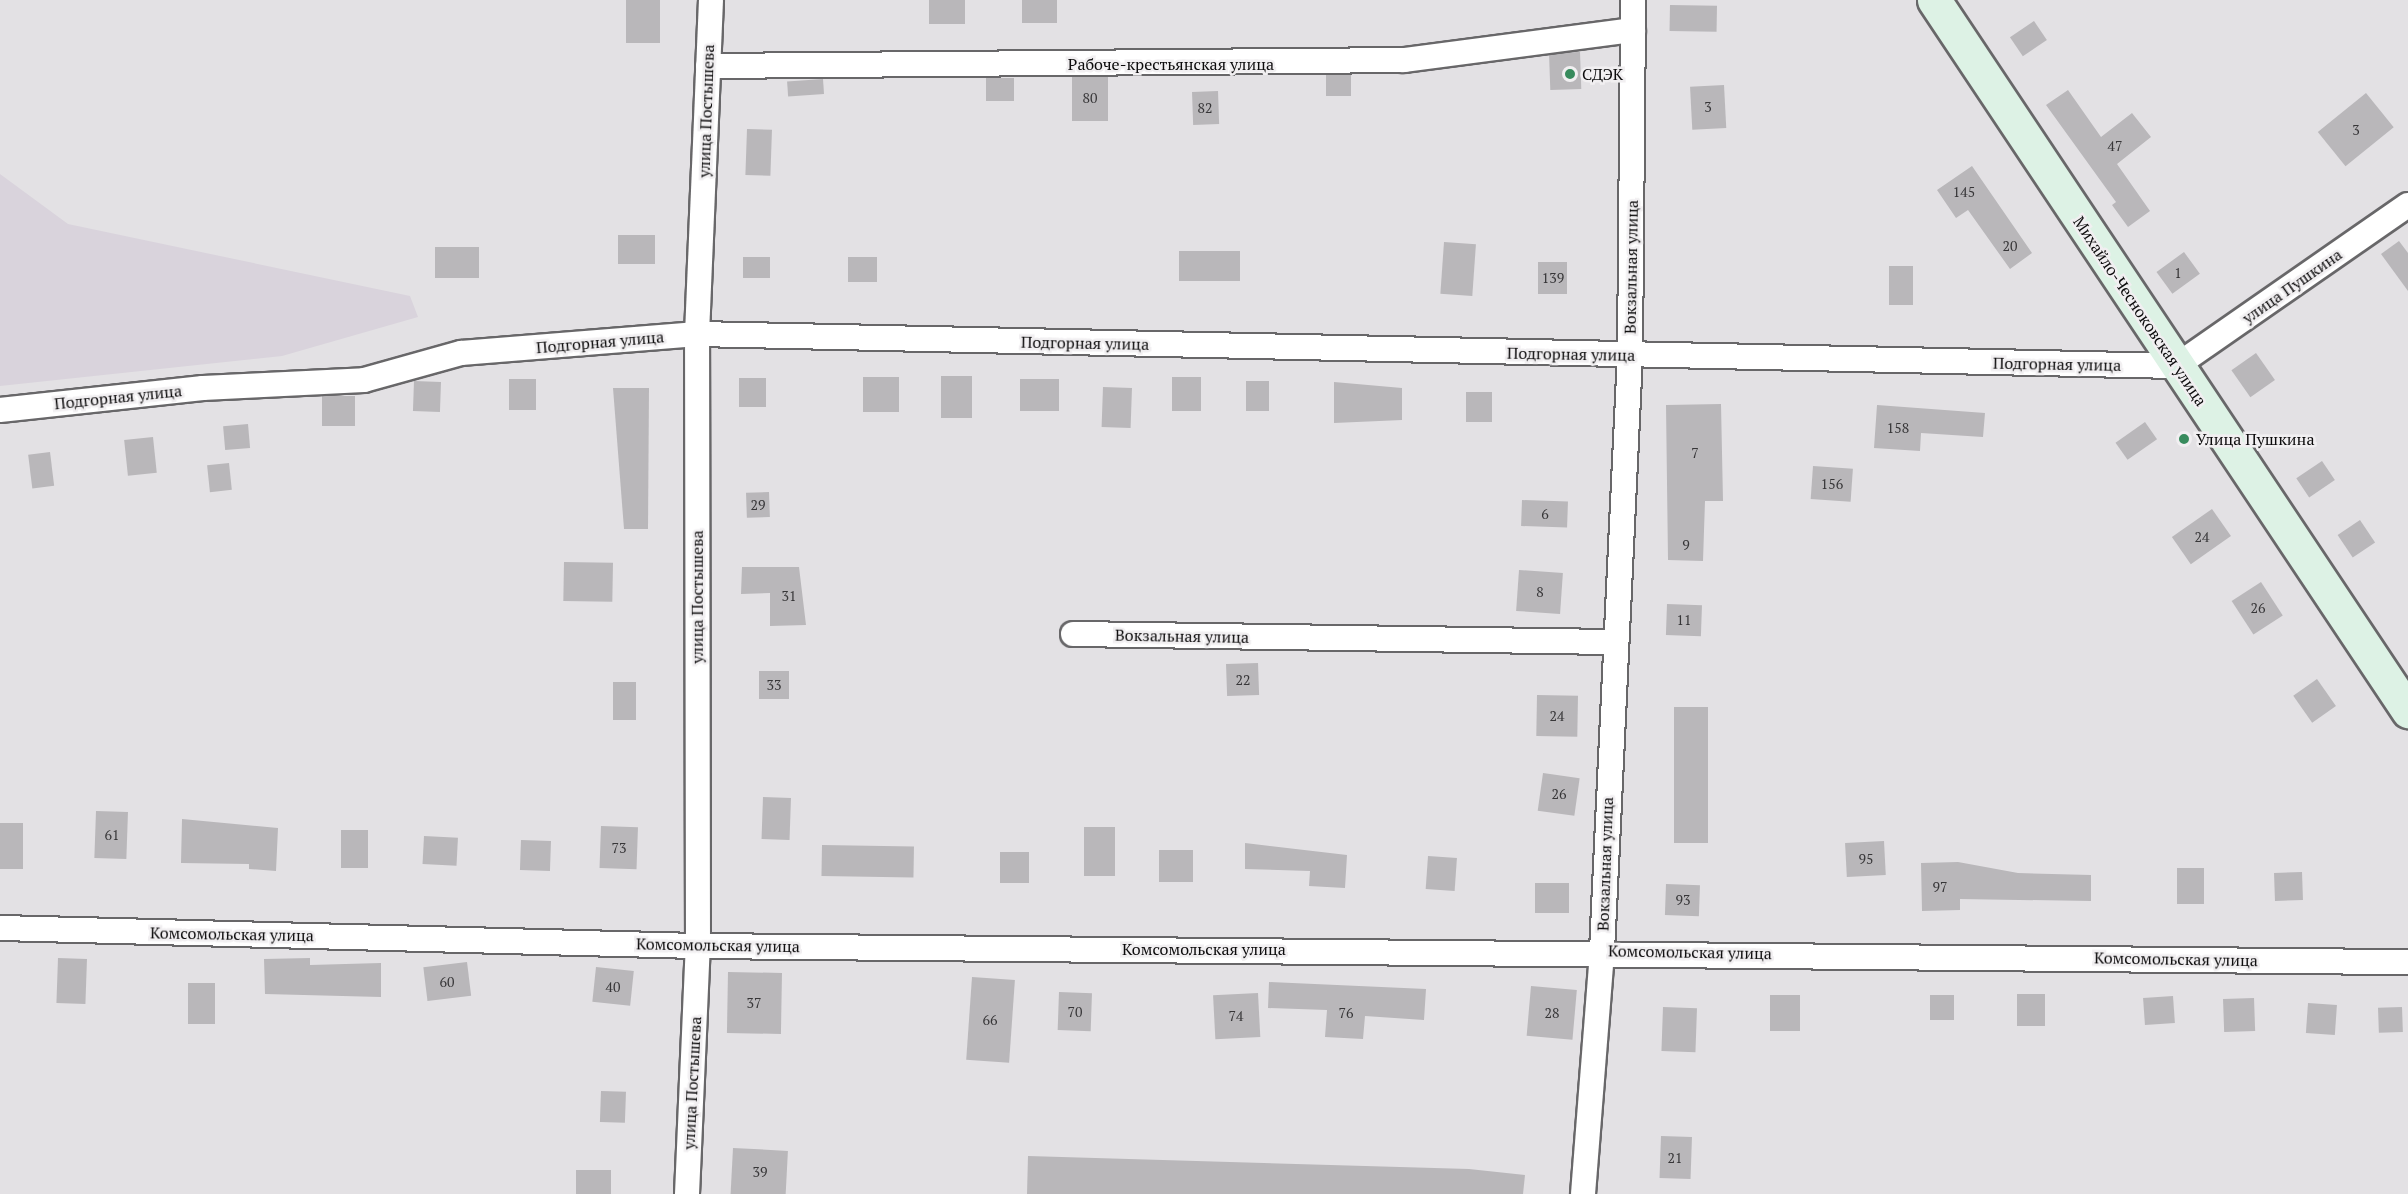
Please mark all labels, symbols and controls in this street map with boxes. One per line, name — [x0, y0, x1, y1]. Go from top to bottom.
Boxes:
street label: улица Постышева — [694, 44, 718, 178]
street label: Рабоче-крестьянская улица — [1068, 54, 1274, 74]
place label: СДЭК — [1582, 64, 1623, 84]
marker: СДЭК — [1563, 67, 1577, 81]
house number: 80 — [1083, 90, 1097, 106]
house number: 3 — [1704, 99, 1712, 115]
house number: 82 — [1198, 100, 1212, 116]
house number: 3 — [2352, 122, 2360, 138]
house number: 47 — [2108, 138, 2122, 154]
house number: 145 — [1953, 184, 1975, 200]
street label: Вокзальная улица — [1620, 200, 1642, 334]
street label: Михайло-Чесноковская улица — [2069, 213, 2211, 409]
house number: 20 — [2003, 238, 2017, 254]
street label: улица Пушкина — [2238, 245, 2346, 327]
house number: 1 — [2174, 265, 2182, 281]
house number: 139 — [1542, 270, 1564, 286]
street label: Подгорная улица — [535, 327, 665, 357]
street label: Подгорная улица — [1021, 332, 1149, 354]
street label: Подгорная улица — [1507, 343, 1635, 365]
street label: Подгорная улица — [1993, 353, 2121, 375]
street label: Подгорная улица — [53, 381, 183, 413]
house number: 158 — [1887, 420, 1909, 436]
place label: Улица Пушкина — [2196, 429, 2314, 449]
marker: Улица Пушкина — [2177, 432, 2191, 446]
house number: 7 — [1691, 445, 1699, 461]
house number: 156 — [1821, 476, 1843, 492]
house number: 29 — [751, 497, 765, 513]
house number: 6 — [1541, 506, 1549, 522]
house number: 24 — [2195, 529, 2209, 545]
street label: улица Постышева — [687, 530, 707, 664]
house number: 9 — [1682, 537, 1690, 553]
house number: 8 — [1536, 584, 1544, 600]
house number: 31 — [782, 588, 796, 604]
house number: 26 — [2251, 600, 2265, 616]
house number: 11 — [1677, 612, 1691, 628]
street label: Вокзальная улица — [1115, 625, 1249, 647]
house number: 22 — [1236, 672, 1250, 688]
house number: 33 — [767, 677, 781, 693]
house number: 24 — [1550, 708, 1564, 724]
house number: 26 — [1552, 786, 1566, 802]
street label: Вокзальная улица — [1593, 797, 1617, 931]
house number: 61 — [105, 827, 119, 843]
house number: 73 — [612, 840, 626, 856]
house number: 95 — [1859, 851, 1873, 867]
house number: 97 — [1933, 879, 1947, 895]
house number: 93 — [1676, 892, 1690, 908]
street label: Комсомольская улица — [150, 923, 314, 945]
street label: Комсомольская улица — [636, 934, 800, 956]
street label: Комсомольская улица — [1122, 939, 1286, 959]
street label: Комсомольская улица — [1608, 941, 1772, 963]
street label: Комсомольская улица — [2094, 948, 2258, 970]
house number: 60 — [440, 974, 454, 990]
house number: 40 — [606, 979, 620, 995]
house number: 37 — [747, 995, 761, 1011]
house number: 70 — [1068, 1004, 1082, 1020]
house number: 76 — [1339, 1005, 1353, 1021]
house number: 28 — [1545, 1005, 1559, 1021]
house number: 74 — [1229, 1008, 1243, 1024]
house number: 66 — [983, 1012, 997, 1028]
street label: улица Постышева — [679, 1016, 705, 1150]
house number: 21 — [1668, 1150, 1682, 1166]
house number: 39 — [753, 1164, 767, 1180]

